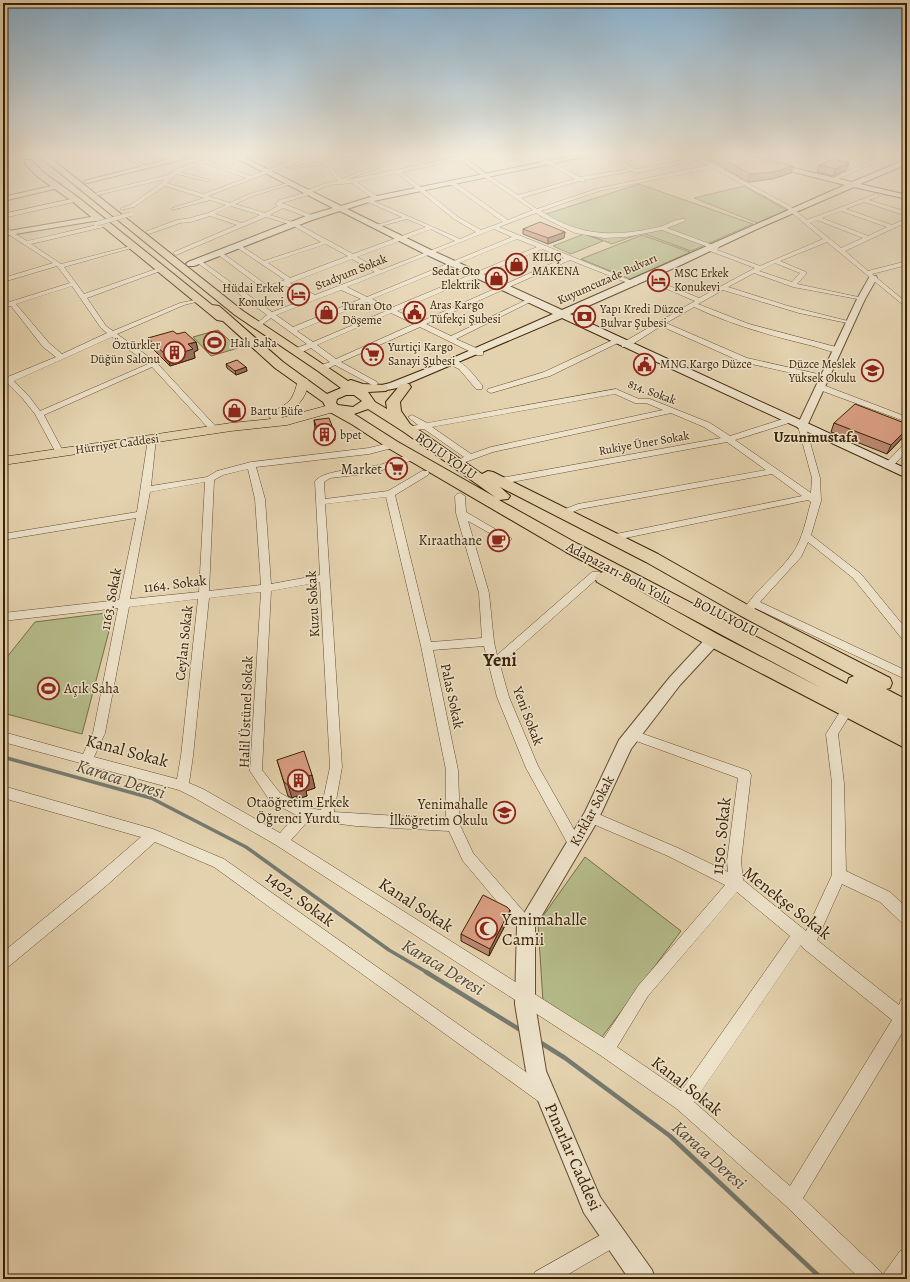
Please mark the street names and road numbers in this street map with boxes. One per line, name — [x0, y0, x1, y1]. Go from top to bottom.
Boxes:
street label: Stadyum Sokak — [313, 250, 389, 294]
street label: Kuyumcuzade Bulvarı — [555, 250, 659, 308]
street label: 814. Sokak — [626, 376, 679, 408]
street label: Rukiye Üner Sokak — [597, 427, 691, 459]
street label: BOLU YOLU — [411, 428, 481, 484]
street label: Hürriyet Caddesi — [74, 430, 160, 458]
street label: Adapazarı-Bolu Yolu — [562, 537, 675, 609]
street label: 1163. Sokak — [96, 566, 126, 632]
street label: Kuzu Sokak — [302, 570, 324, 638]
street label: 1164. Sokak — [142, 571, 208, 597]
street label: BOLU YOLU — [690, 592, 762, 642]
street label: Ceylan Sokak — [171, 604, 197, 682]
street label: Halil Üstünel Sokak — [235, 656, 257, 768]
street label: Palas Sokak — [436, 661, 468, 731]
street label: Yeni Sokak — [508, 683, 548, 748]
street label: Kanal Sokak — [83, 729, 171, 773]
street label: Kırklar Sokak — [565, 772, 619, 850]
street label: 1150. Sokak — [705, 796, 737, 876]
street label: Menekşe Sokak — [738, 861, 836, 945]
street label: 1402. Sokak — [261, 866, 340, 932]
street label: Kanal Sokak — [374, 872, 458, 938]
street label: Kanal Sokak — [647, 1051, 728, 1122]
street label: Pınarlar Caddesi — [539, 1099, 607, 1215]

